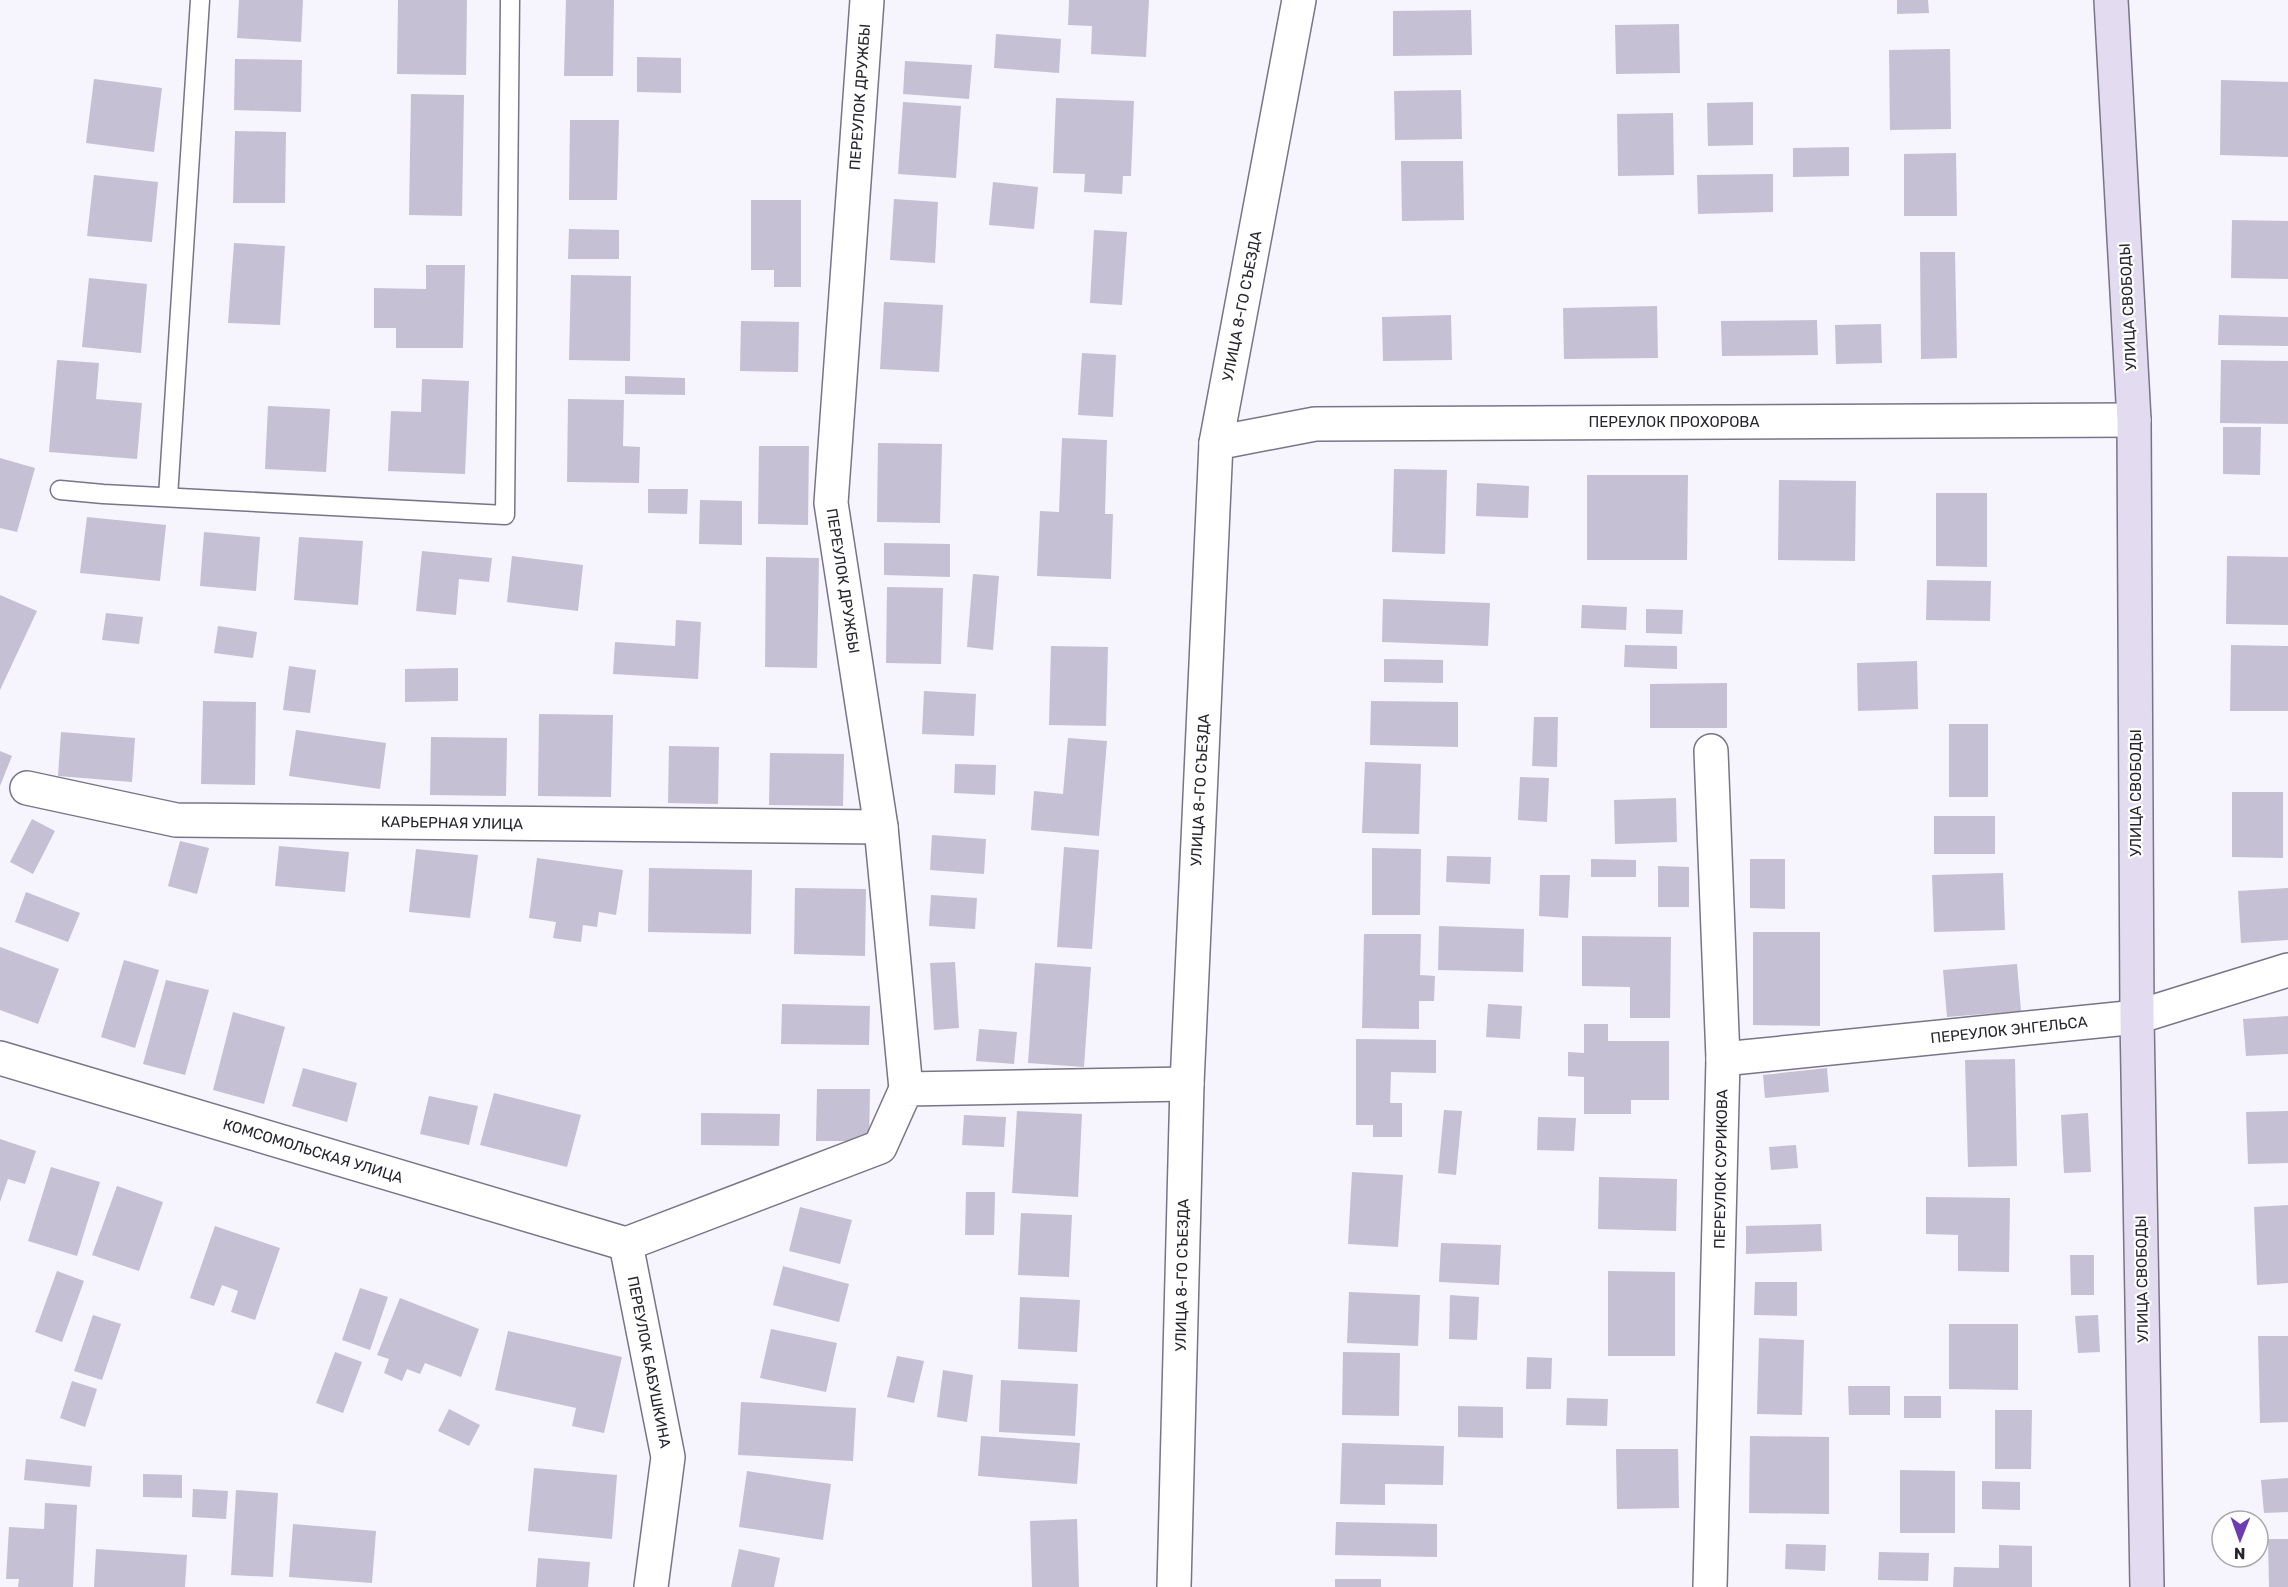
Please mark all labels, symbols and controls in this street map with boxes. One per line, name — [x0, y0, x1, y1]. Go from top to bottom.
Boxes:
street label: ПЕРЕУЛОК ДРУЖБЫ — [846, 23, 874, 171]
street label: УЛИЦА 8-ГО СЪЕЗДА — [1219, 229, 1265, 383]
street label: УЛИЦА СВОБОДЫ — [2116, 243, 2140, 371]
street label: ПЕРЕУЛОК ПРОХОРОВА — [1589, 413, 1759, 431]
street label: ПЕРЕУЛОК ДРУЖБЫ — [823, 507, 863, 655]
street label: УЛИЦА 8-ГО СЪЕЗДА — [1187, 713, 1213, 867]
street label: УЛИЦА СВОБОДЫ — [2127, 729, 2145, 857]
street label: КАРЬЕРНАЯ УЛИЦА — [381, 813, 523, 833]
street label: ПЕРЕУЛОК ЭНГЕЛЬСА — [1930, 1013, 2088, 1047]
street label: ПЕРЕУЛОК СУРИКОВА — [1711, 1089, 1731, 1249]
street label: КОМСОМОЛЬСКАЯ УЛИЦА — [221, 1115, 405, 1187]
street label: УЛИЦА 8-ГО СЪЕЗДА — [1172, 1198, 1192, 1352]
street label: УЛИЦА СВОБОДЫ — [2132, 1215, 2152, 1343]
street label: ПЕРЕУЛОК БАБУШКИНА — [623, 1274, 675, 1450]
north arrow — [2210, 1509, 2270, 1569]
text: N — [2234, 1544, 2246, 1563]

